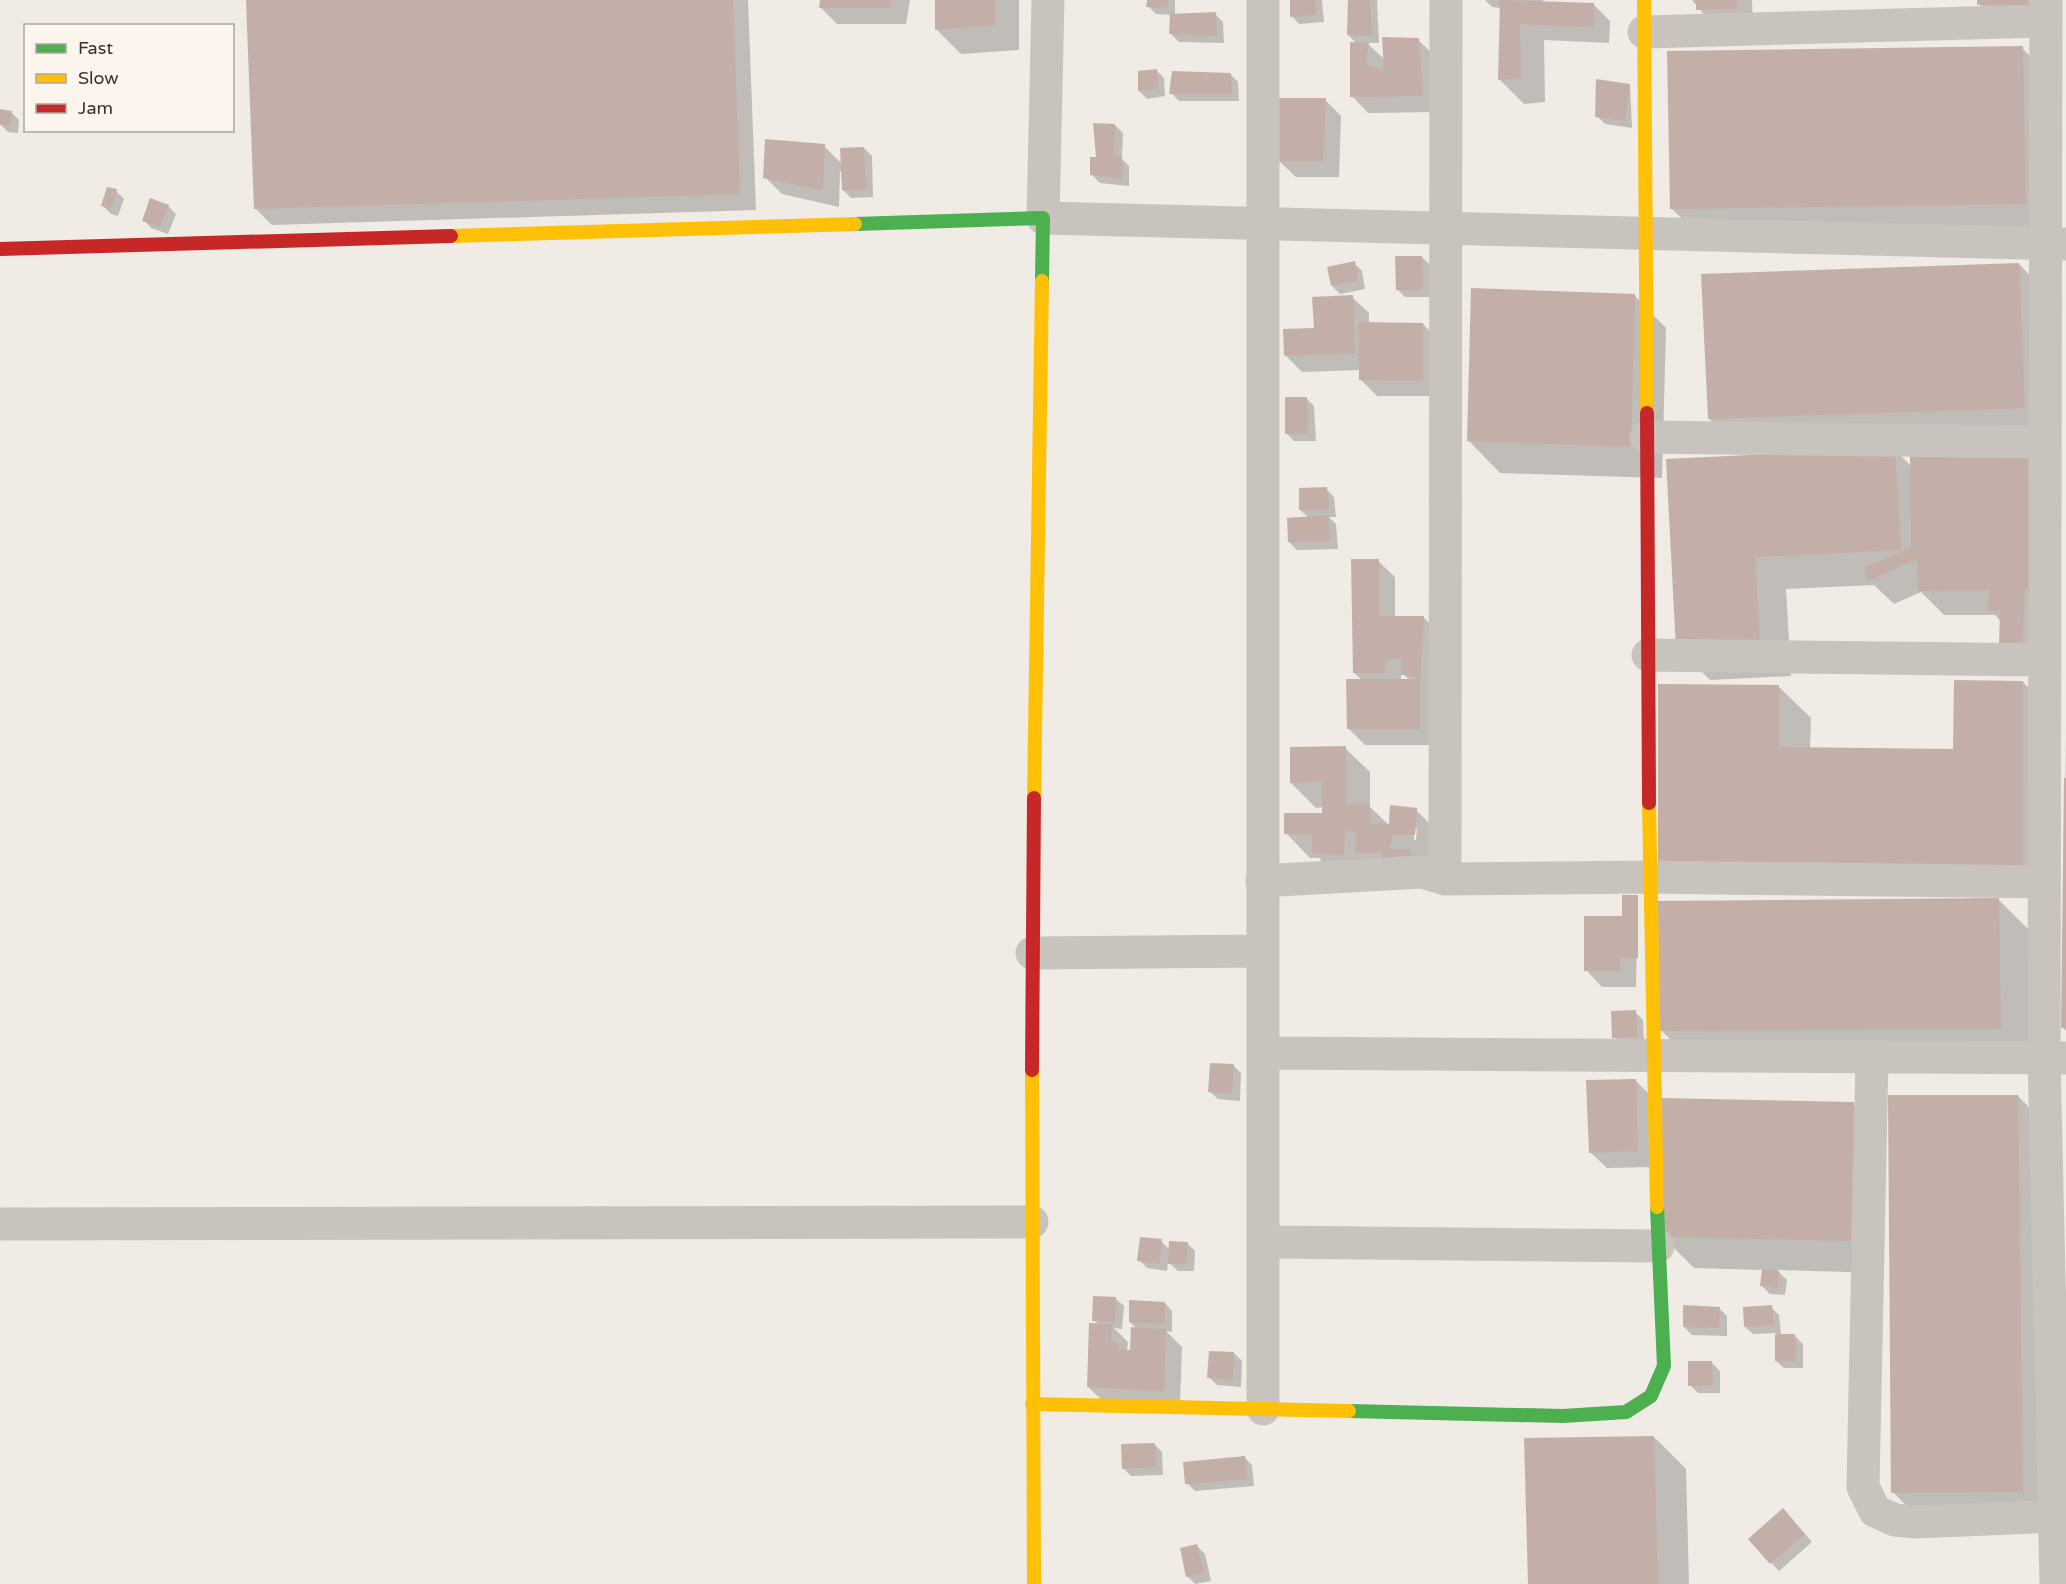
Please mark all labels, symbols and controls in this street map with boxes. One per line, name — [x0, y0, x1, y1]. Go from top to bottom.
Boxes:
legend — [24, 24, 234, 132]
text: Fast — [78, 37, 113, 59]
text: Slow — [78, 67, 119, 89]
text: Jam — [78, 97, 113, 119]

